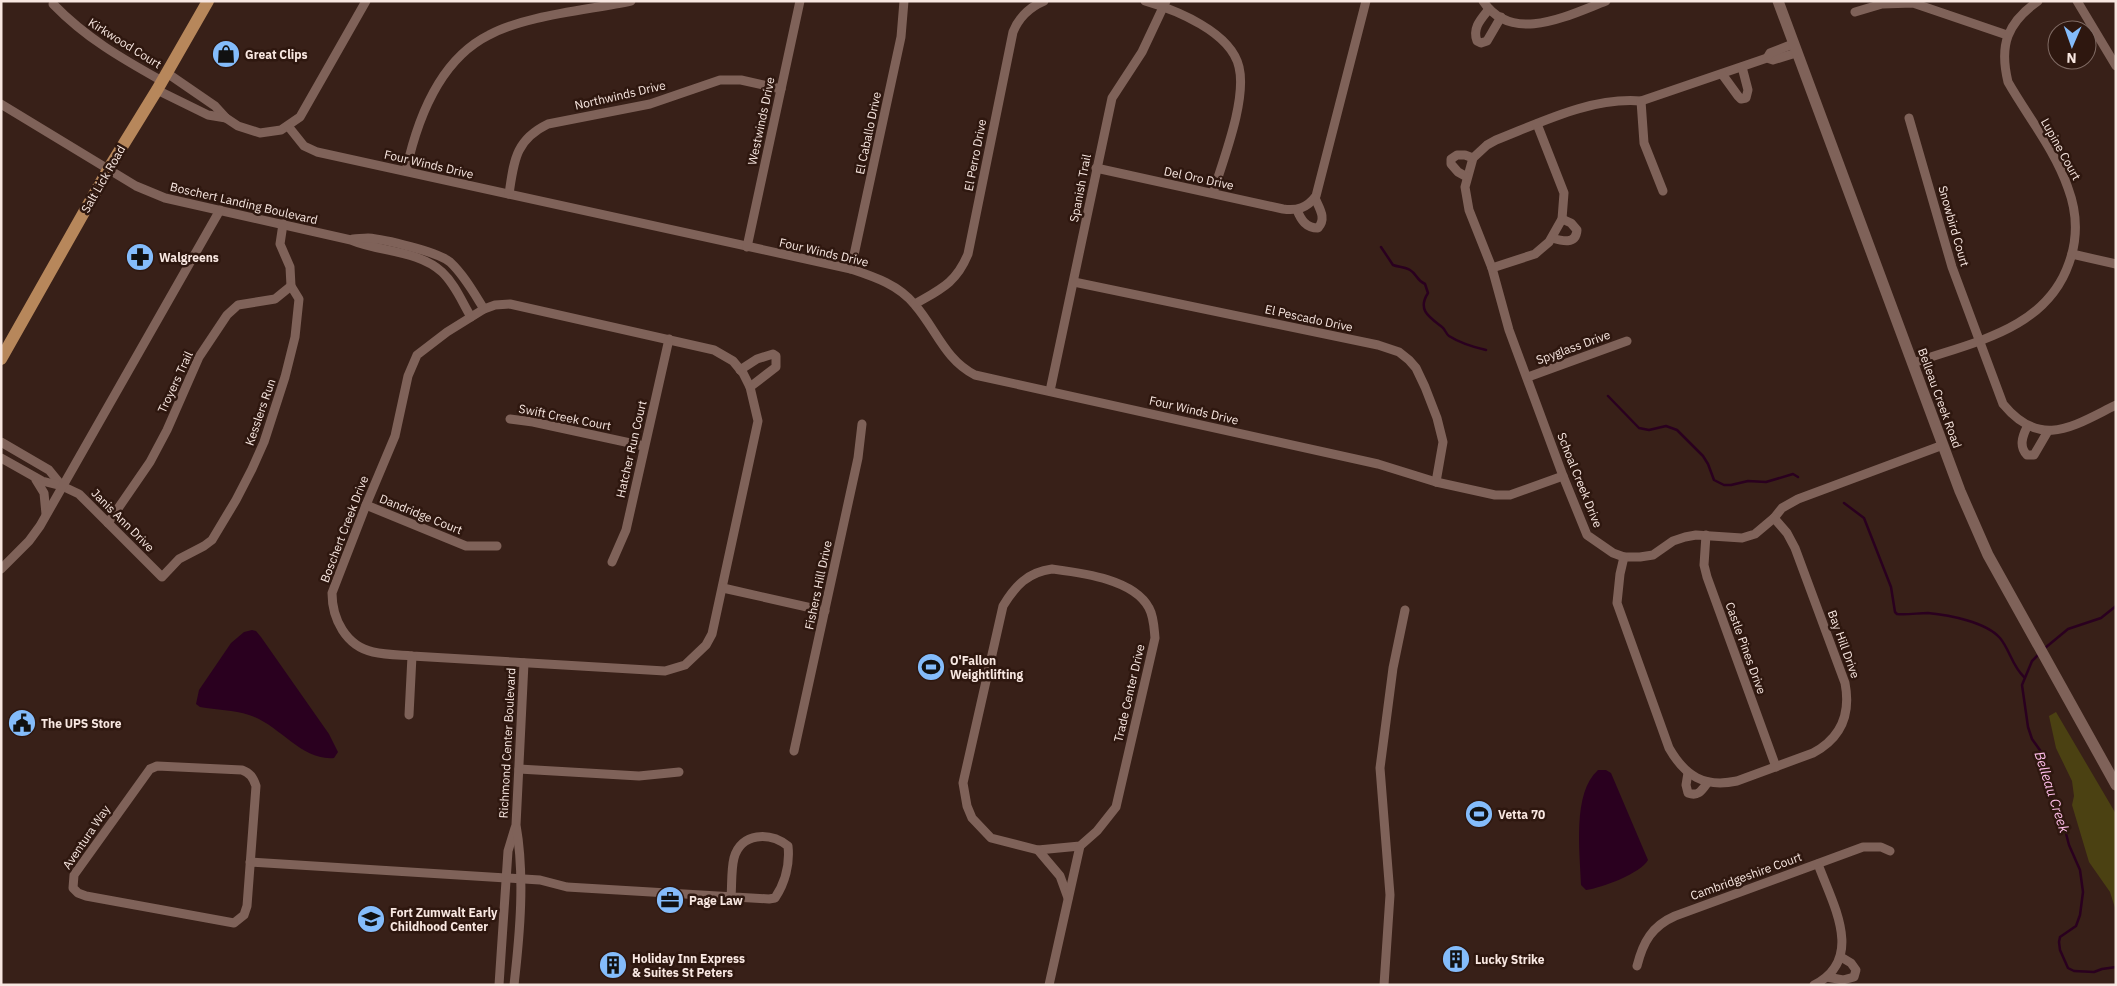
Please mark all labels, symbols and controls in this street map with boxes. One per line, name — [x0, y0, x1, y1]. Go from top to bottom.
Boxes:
street label: Kirkwood Court — [86, 15, 164, 71]
north arrow — [2047, 20, 2097, 70]
shop icon: Great Clips — [211, 39, 241, 69]
place label: Great Clips — [245, 47, 308, 62]
text: N — [2066, 49, 2077, 67]
street label: Westwinds Drive — [744, 75, 778, 166]
street label: Northwinds Drive — [573, 77, 667, 113]
street label: El Caballo Drive — [852, 90, 884, 176]
street label: Lupine Court — [2038, 115, 2084, 183]
street label: El Perro Drive — [961, 117, 989, 192]
street label: Salt Lick Road — [78, 143, 128, 215]
street label: Four Winds Drive — [383, 146, 476, 182]
street label: Spanish Trail — [1066, 153, 1094, 223]
street label: Del Oro Drive — [1163, 163, 1236, 193]
street label: Boschert Landing Boulevard — [169, 179, 319, 227]
street label: Snowbird Court — [1935, 184, 1973, 268]
street label: Four Winds Drive — [778, 234, 871, 270]
pharmacy icon: Walgreens — [125, 242, 155, 272]
place label: Walgreens — [159, 250, 219, 265]
street label: El Pescado Drive — [1264, 301, 1355, 335]
street label: Spyglass Drive — [1534, 327, 1613, 367]
street label: Belleau Creek Road — [1915, 346, 1965, 450]
street label: Troyers Trail — [154, 349, 196, 415]
street label: Kesslers Run — [242, 377, 278, 447]
street label: Four Winds Drive — [1148, 392, 1241, 428]
street label: Hatcher Run Court — [612, 399, 650, 499]
street label: Swift Creek Court — [517, 401, 613, 433]
street label: Schoal Creek Drive — [1554, 430, 1606, 530]
street label: Boschert Creek Drive — [317, 473, 371, 585]
street label: Janis Ann Drive — [88, 485, 158, 555]
street label: Dandridge Court — [377, 491, 465, 537]
street label: Fishers Hill Drive — [801, 539, 835, 631]
street label: Castle Pines Drive — [1722, 600, 1770, 696]
street label: Bay Hill Drive — [1825, 608, 1863, 681]
street label: Trade Center Drive — [1110, 642, 1148, 743]
sports icon: O'Fallon Weightlifting — [916, 652, 946, 682]
place label: O'Fallon Weightlifting — [950, 653, 1024, 682]
street label: Richmond Center Boulevard — [496, 667, 518, 819]
public building icon: The UPS Store — [7, 708, 37, 738]
place label: The UPS Store — [41, 716, 122, 731]
water label: Belleau Creek — [2030, 749, 2074, 836]
sports icon: Vetta 70 — [1464, 799, 1494, 829]
street label: Aventura Way — [59, 802, 113, 872]
place label: Vetta 70 — [1498, 807, 1545, 822]
street label: Cambridgeshire Court — [1688, 849, 1804, 903]
office icon: Page Law — [655, 885, 685, 915]
place label: Page Law — [689, 893, 743, 908]
school or university icon: Fort Zumwalt Early Childhood Center — [356, 904, 386, 934]
place label: Fort Zumwalt Early Childhood Center — [390, 905, 498, 934]
building icon: Lucky Strike — [1441, 944, 1471, 974]
building icon: Holiday Inn Express & Suites St Peters — [598, 950, 628, 980]
place label: Holiday Inn Express & Suites St Peters — [632, 951, 745, 980]
place label: Lucky Strike — [1475, 952, 1545, 967]

